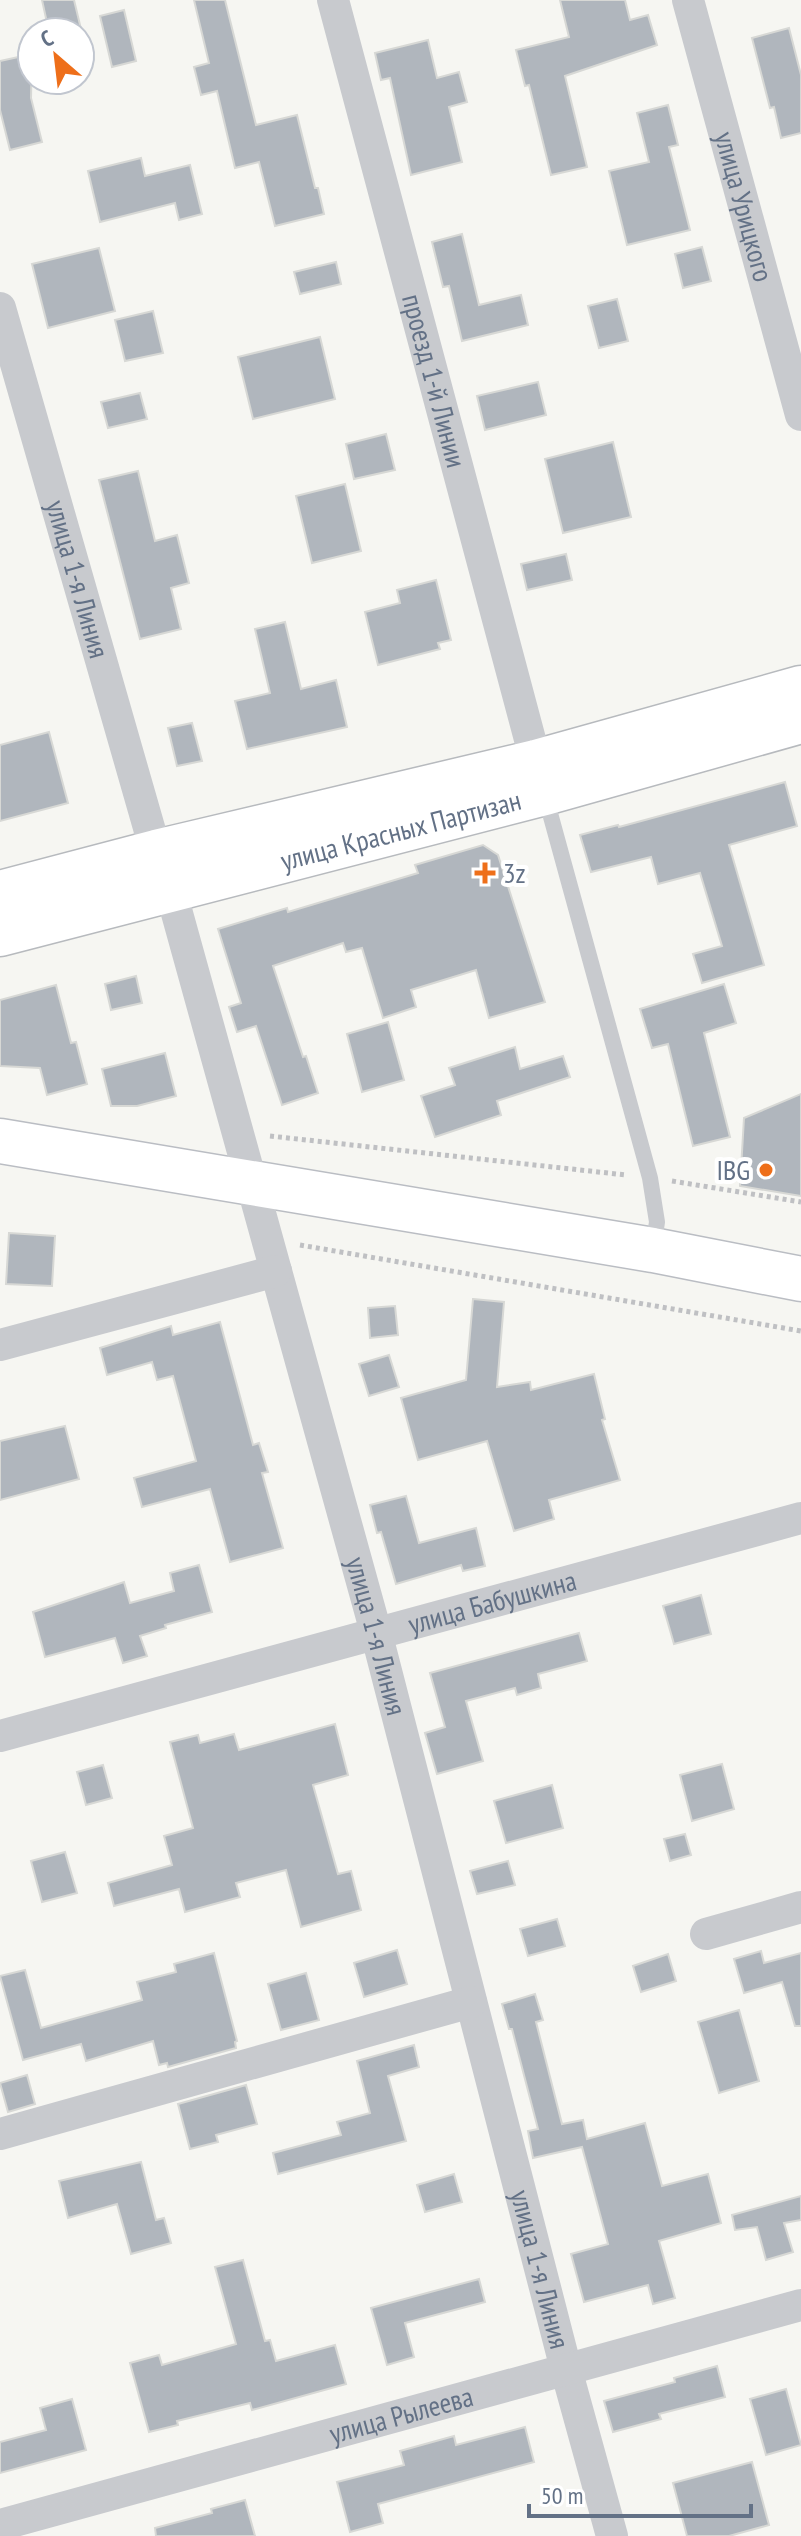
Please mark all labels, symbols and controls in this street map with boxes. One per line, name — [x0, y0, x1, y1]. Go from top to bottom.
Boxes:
north arrow — [16, 16, 96, 96]
text: С — [36, 24, 58, 53]
street label: улица Урицкого — [707, 127, 783, 285]
street label: проезд 1-й Линии — [394, 290, 476, 471]
street label: улица 1-я Линия — [38, 496, 118, 662]
street label: улица Красных Партизан — [276, 781, 525, 879]
place label: 3z — [503, 854, 526, 891]
marker: 3z — [474, 862, 496, 884]
place label: IBG — [717, 1151, 750, 1188]
marker: IBG — [757, 1161, 775, 1179]
street label: улица 1-я Линия — [338, 1552, 416, 1719]
street label: улица Бабушкина — [404, 1561, 580, 1642]
street label: улица 1-я Линия — [503, 2186, 579, 2352]
street label: улица Рылеева — [325, 2377, 477, 2452]
scale bar — [529, 2468, 751, 2518]
text: 50 m — [541, 2480, 583, 2511]

